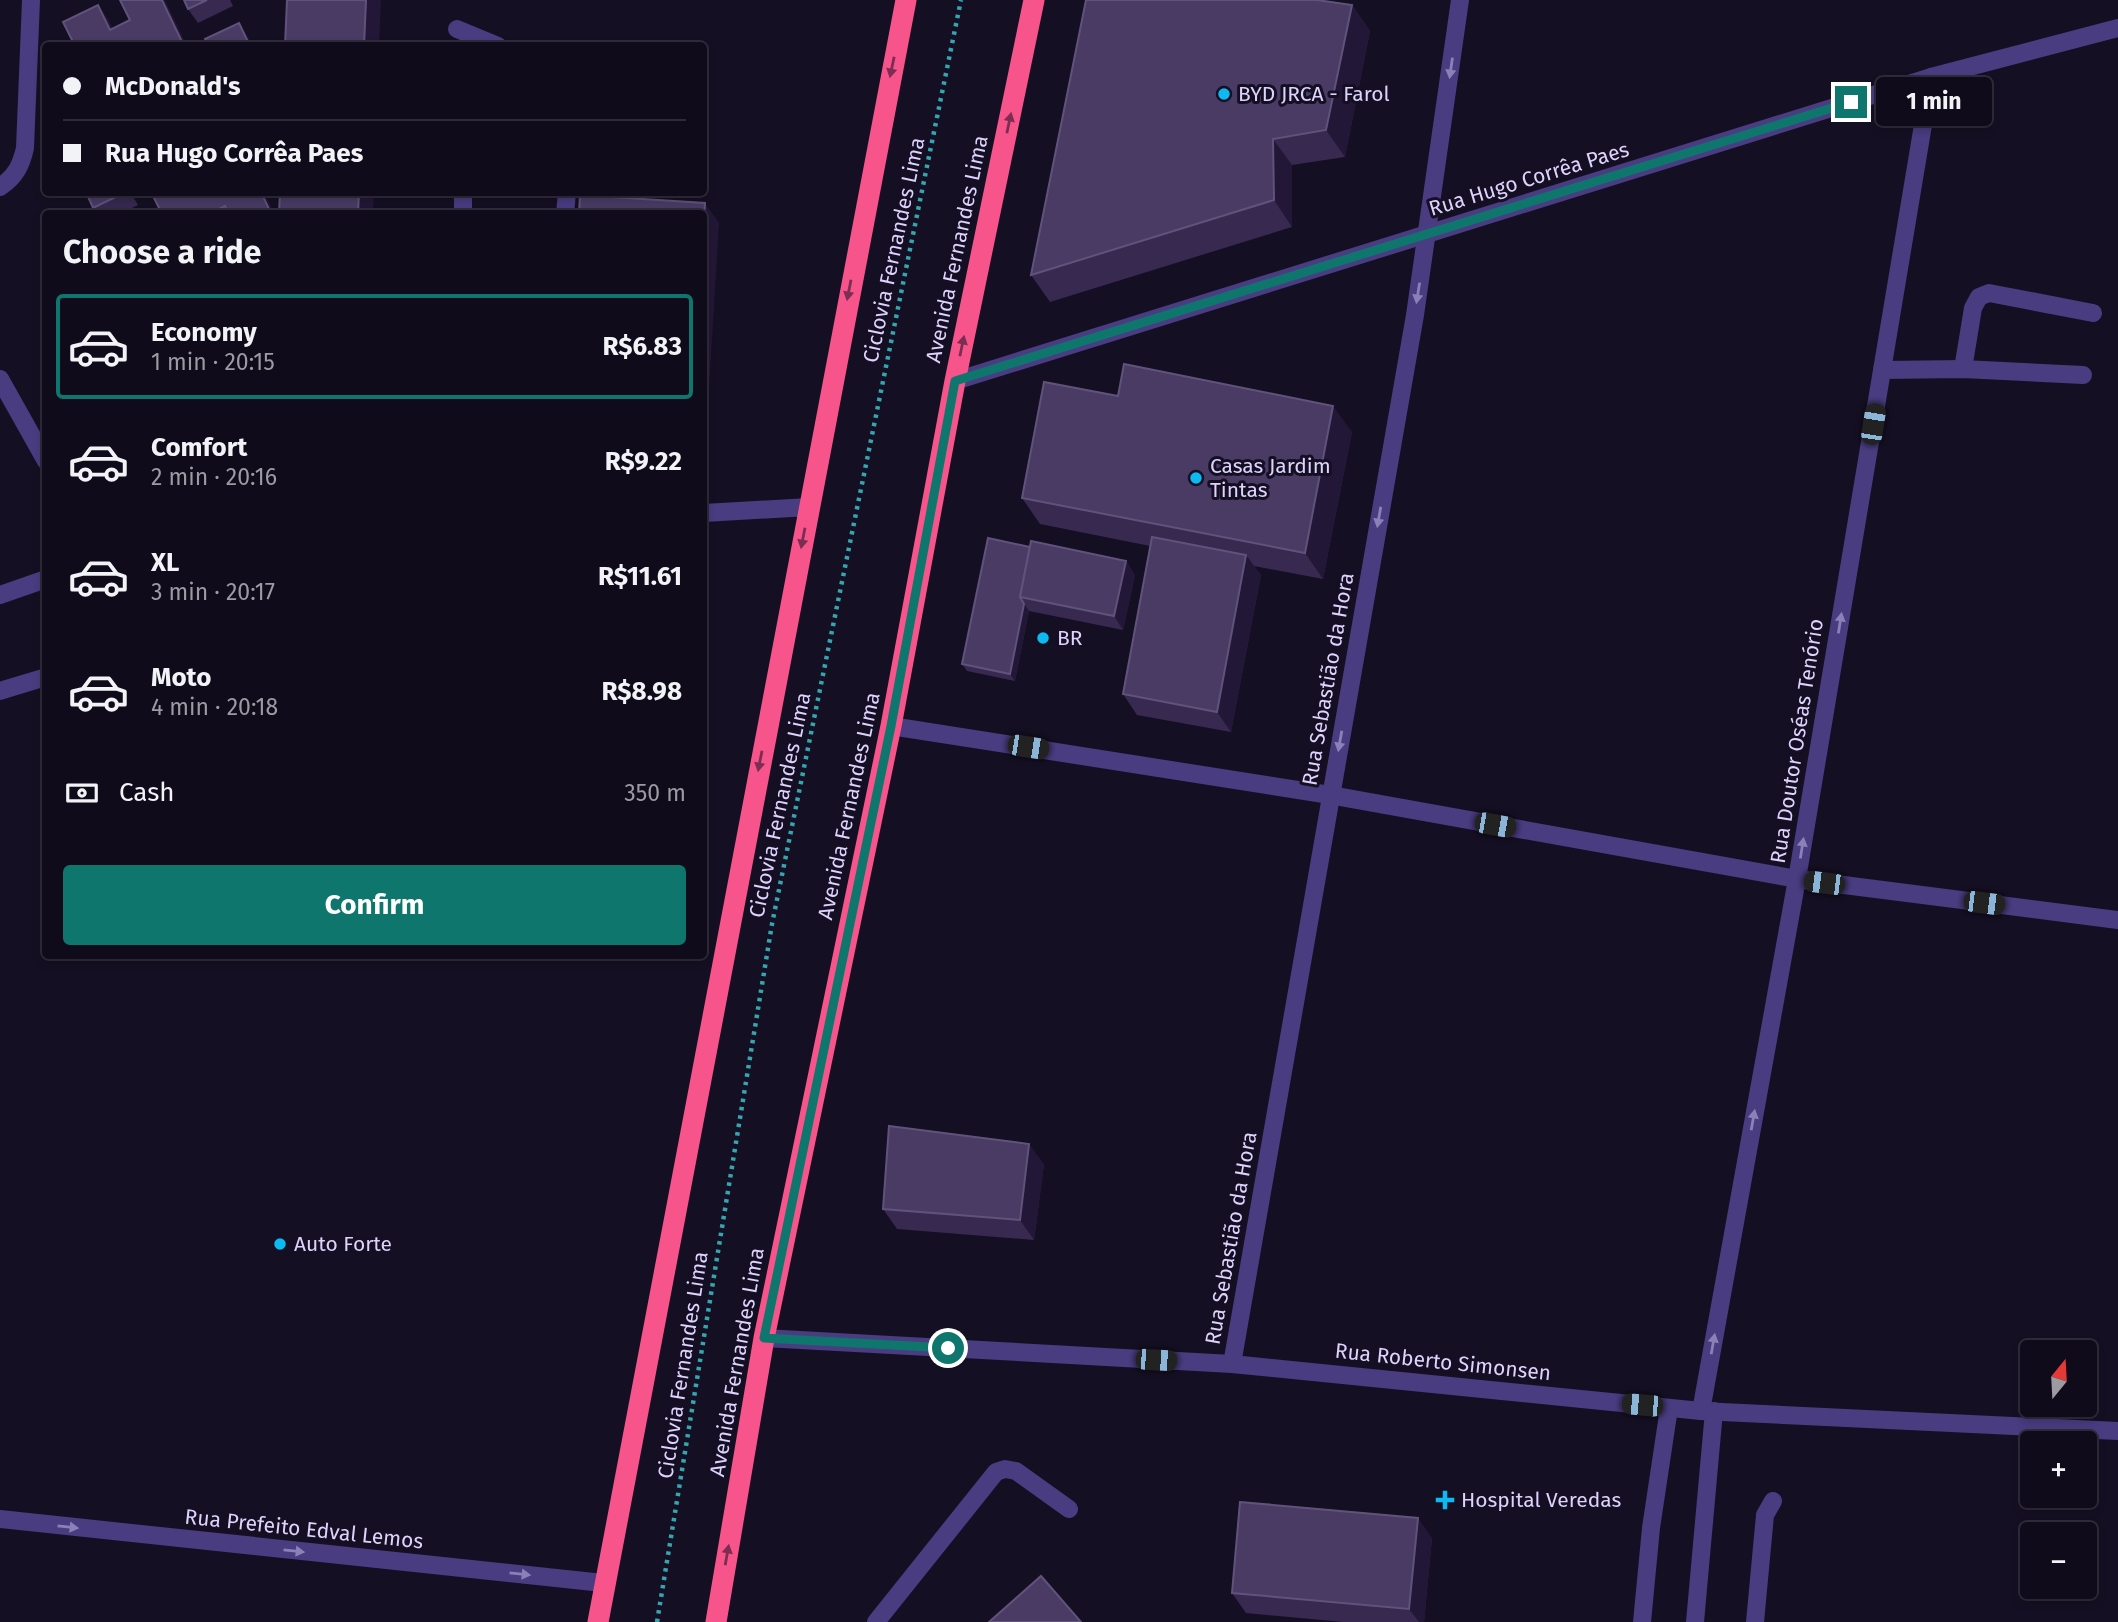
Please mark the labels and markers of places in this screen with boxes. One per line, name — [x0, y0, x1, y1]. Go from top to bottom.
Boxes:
place label: BYD JRCA - Farol — [1238, 81, 1390, 107]
marker: BYD JRCA - Farol — [1216, 86, 1232, 102]
place label: Casas Jardim Tintas — [1210, 453, 1331, 503]
marker: Casas Jardim Tintas — [1188, 470, 1204, 486]
place label: BR — [1057, 625, 1083, 651]
marker: BR — [1035, 630, 1051, 646]
place label: Auto Forte — [294, 1231, 392, 1257]
marker: Auto Forte — [272, 1236, 288, 1252]
place label: Hospital Veredas — [1461, 1487, 1621, 1513]
marker: Hospital Veredas — [1435, 1490, 1455, 1510]

